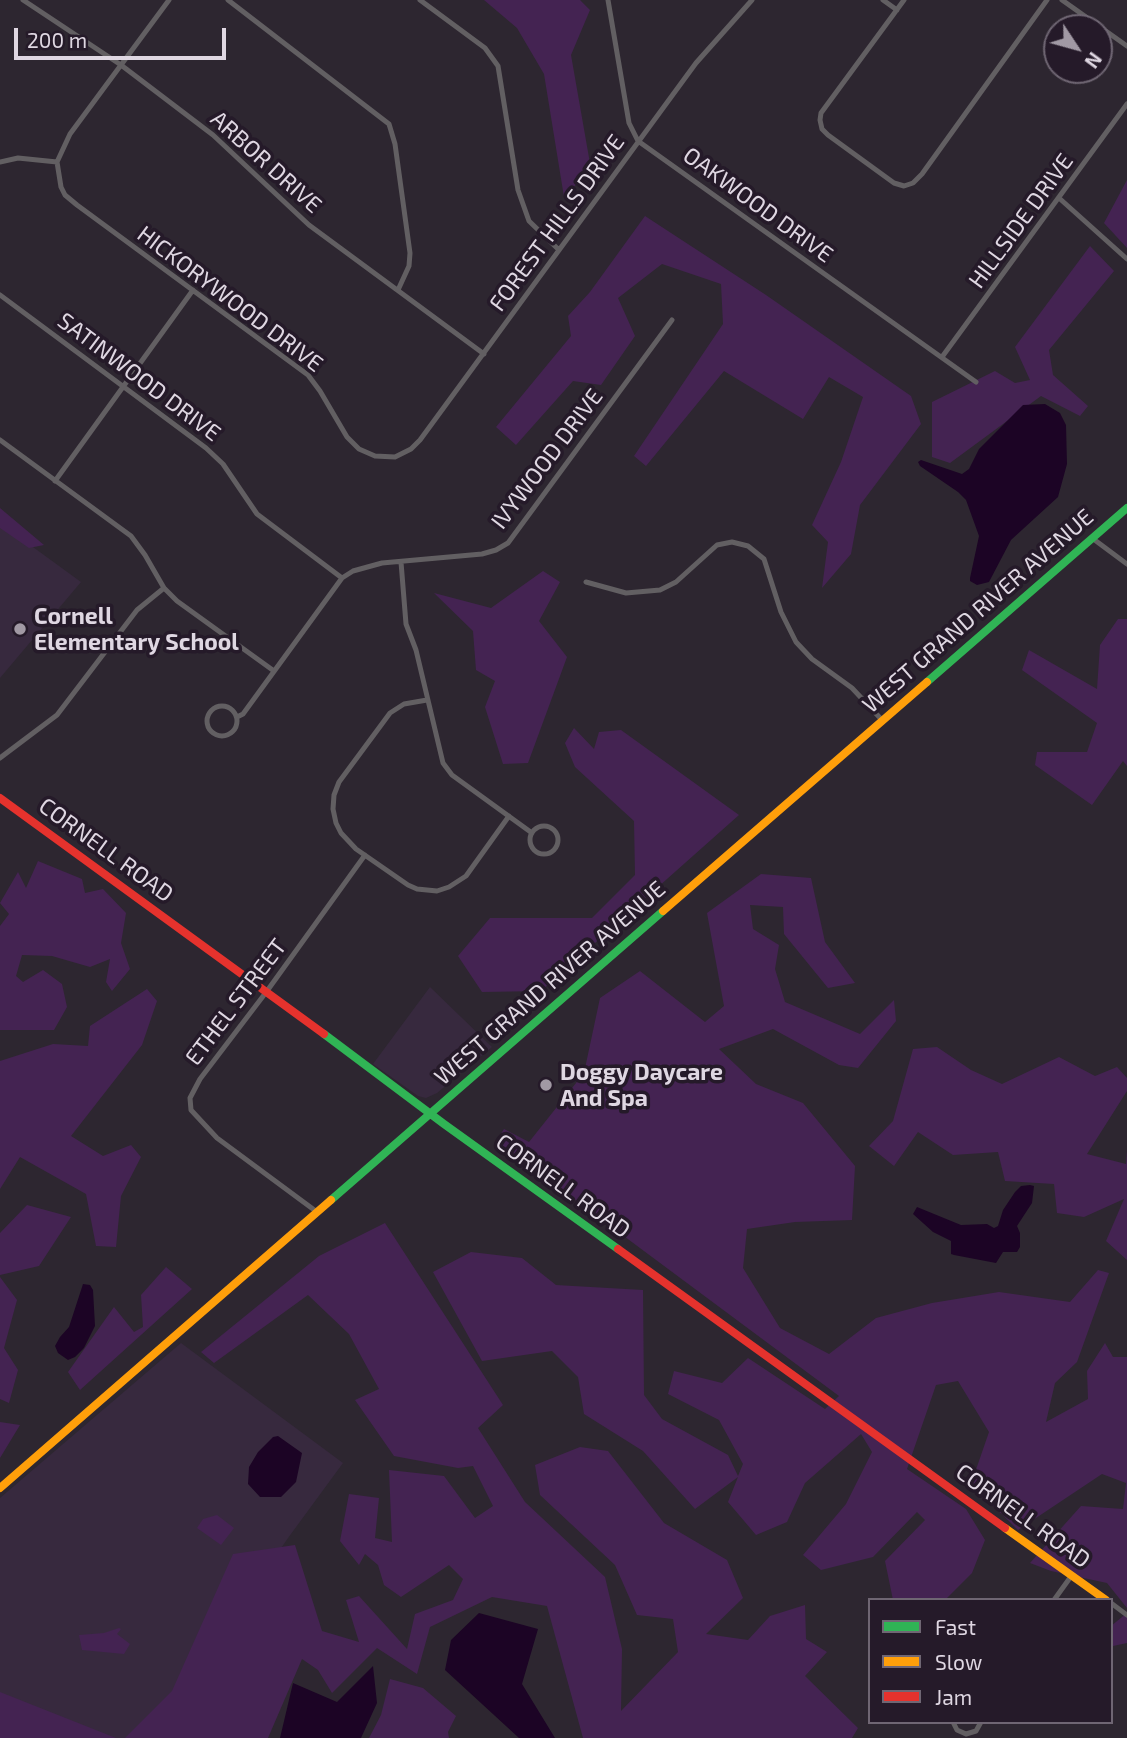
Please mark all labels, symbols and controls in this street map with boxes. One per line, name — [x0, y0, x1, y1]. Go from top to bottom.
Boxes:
scale bar — [18, 14, 229, 58]
north arrow — [1043, 14, 1113, 84]
text: 200 m — [27, 27, 87, 52]
text: N — [1080, 48, 1107, 73]
street label: ARBOR DRIVE — [205, 105, 327, 219]
street label: FOREST HILLS DRIVE — [484, 129, 630, 317]
street label: OAKWOOD DRIVE — [678, 141, 838, 269]
street label: HILLSIDE DRIVE — [963, 148, 1079, 294]
street label: HICKORYWOOD DRIVE — [132, 220, 328, 378]
street label: SATINWOOD DRIVE — [52, 307, 226, 447]
street label: IVYWOOD DRIVE — [485, 383, 609, 535]
street label: WEST GRAND RIVER AVENUE — [857, 503, 1099, 719]
place label: Cornell Elementary School — [34, 602, 239, 656]
marker: Cornell Elementary School — [12, 621, 28, 637]
street label: CORNELL ROAD — [33, 792, 179, 908]
street label: WEST GRAND RIVER AVENUE — [429, 875, 671, 1091]
street label: ETHEL STREET — [180, 933, 292, 1071]
place label: Doggy Daycare And Spa — [560, 1058, 723, 1112]
marker: Doggy Daycare And Spa — [538, 1077, 554, 1093]
street label: CORNELL ROAD — [490, 1128, 636, 1244]
street label: CORNELL ROAD — [950, 1458, 1096, 1574]
legend — [868, 1598, 1113, 1724]
text: Fast — [935, 1614, 976, 1639]
text: Slow — [935, 1649, 982, 1674]
text: Jam — [935, 1684, 972, 1709]

